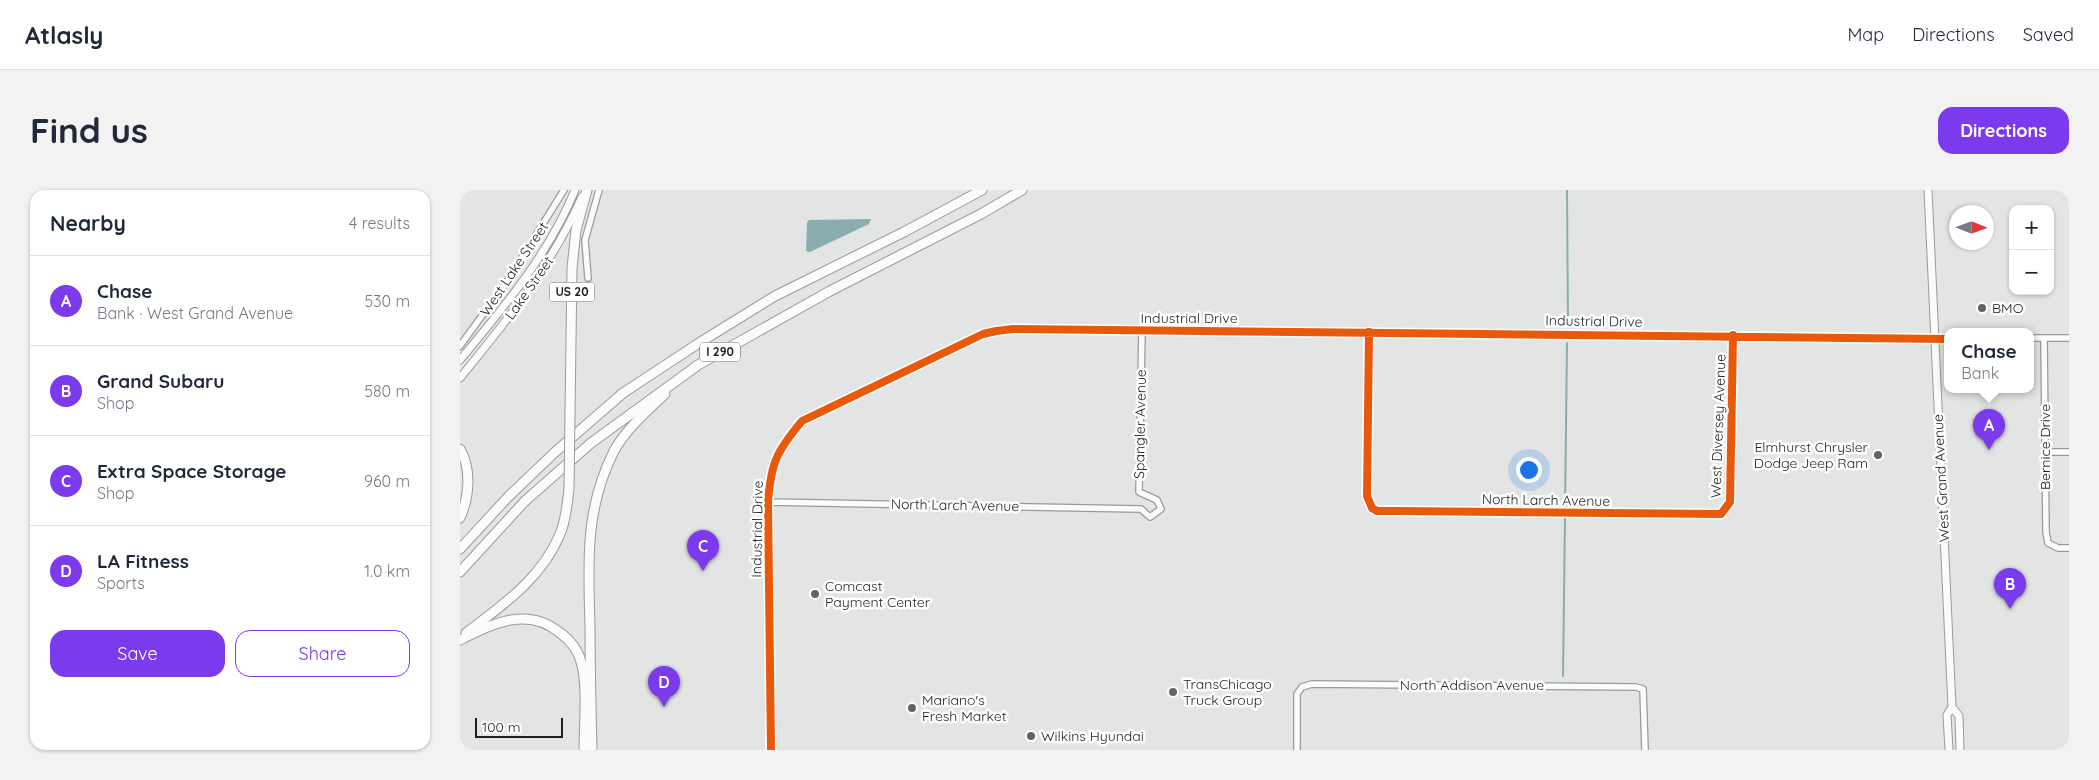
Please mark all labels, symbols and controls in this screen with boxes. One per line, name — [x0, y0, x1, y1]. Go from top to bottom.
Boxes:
text: Atlasly — [25, 20, 103, 50]
text: Map — [1847, 23, 1884, 46]
text: Directions — [1912, 23, 1995, 46]
text: Saved — [2023, 23, 2074, 46]
button: Directions — [1938, 107, 2069, 154]
text: Find us — [30, 108, 148, 152]
north arrow — [1949, 205, 1994, 250]
map controls — [2009, 205, 2054, 295]
button: + — [2009, 205, 2054, 250]
text: Nearby — [50, 210, 126, 236]
text: 4 results — [349, 213, 410, 233]
street label: West Lake Street — [476, 219, 552, 319]
button: − — [2009, 250, 2054, 295]
street label: Lake Street — [501, 253, 557, 323]
text: Chase — [97, 279, 152, 303]
road number: US 20 — [550, 282, 594, 301]
text: A — [61, 291, 71, 311]
text: 530 m — [364, 291, 410, 311]
place label: BMO — [1992, 299, 2024, 317]
marker: BMO — [1976, 302, 1988, 314]
text: Bank · West Grand Avenue — [97, 303, 293, 323]
street label: Industrial Drive — [1140, 309, 1238, 327]
street label: Industrial Drive — [1545, 311, 1643, 331]
popup — [1944, 328, 2034, 393]
text: Chase — [1961, 339, 2017, 363]
road number: I 290 — [700, 342, 740, 362]
street label: West Diversey Avenue — [1706, 354, 1730, 498]
text: Bank — [1961, 363, 1999, 383]
text: Grand Subaru — [97, 369, 225, 393]
street label: Spangler Avenue — [1130, 369, 1150, 479]
text: B — [61, 381, 71, 401]
text: 580 m — [364, 381, 410, 401]
text: Shop — [97, 393, 134, 413]
street label: Bernice Drive — [2036, 404, 2054, 490]
pin: A — [1973, 409, 2005, 450]
street label: West Grand Avenue — [1929, 413, 1953, 542]
place label: Elmhurst Chrysler Dodge Jeep Ram — [1754, 438, 1869, 472]
marker: Elmhurst Chrysler Dodge Jeep Ram — [1872, 449, 1884, 461]
your location — [1516, 457, 1542, 483]
text: Extra Space Storage — [97, 459, 287, 483]
text: C — [61, 471, 71, 491]
text: 960 m — [364, 471, 410, 491]
street label: Industrial Drive — [747, 480, 767, 578]
text: Shop — [97, 483, 134, 503]
street label: North Larch Avenue — [1482, 490, 1610, 510]
street label: North Larch Avenue — [891, 495, 1019, 515]
pin: C — [687, 530, 719, 571]
text: LA Fitness — [97, 549, 189, 573]
text: D — [60, 561, 72, 581]
text: 1.0 km — [364, 561, 410, 581]
pin: B — [1994, 568, 2026, 609]
text: Sports — [97, 573, 145, 593]
place label: Comcast Payment Center — [825, 577, 931, 611]
marker: Comcast Payment Center — [809, 588, 821, 600]
button: Save — [50, 630, 225, 677]
button: Share — [235, 630, 410, 677]
pin: D — [648, 666, 680, 707]
place label: TransChicago Truck Group — [1183, 675, 1272, 709]
street label: North Addison Avenue — [1400, 676, 1544, 694]
marker: TransChicago Truck Group — [1167, 686, 1179, 698]
place label: Mariano's Fresh Market — [922, 691, 1007, 725]
marker: Mariano's Fresh Market — [906, 702, 918, 714]
scale bar — [475, 715, 562, 738]
text: 100 m — [482, 718, 520, 736]
place label: Wilkins Hyundai — [1041, 727, 1144, 745]
marker: Wilkins Hyundai — [1025, 730, 1037, 742]

